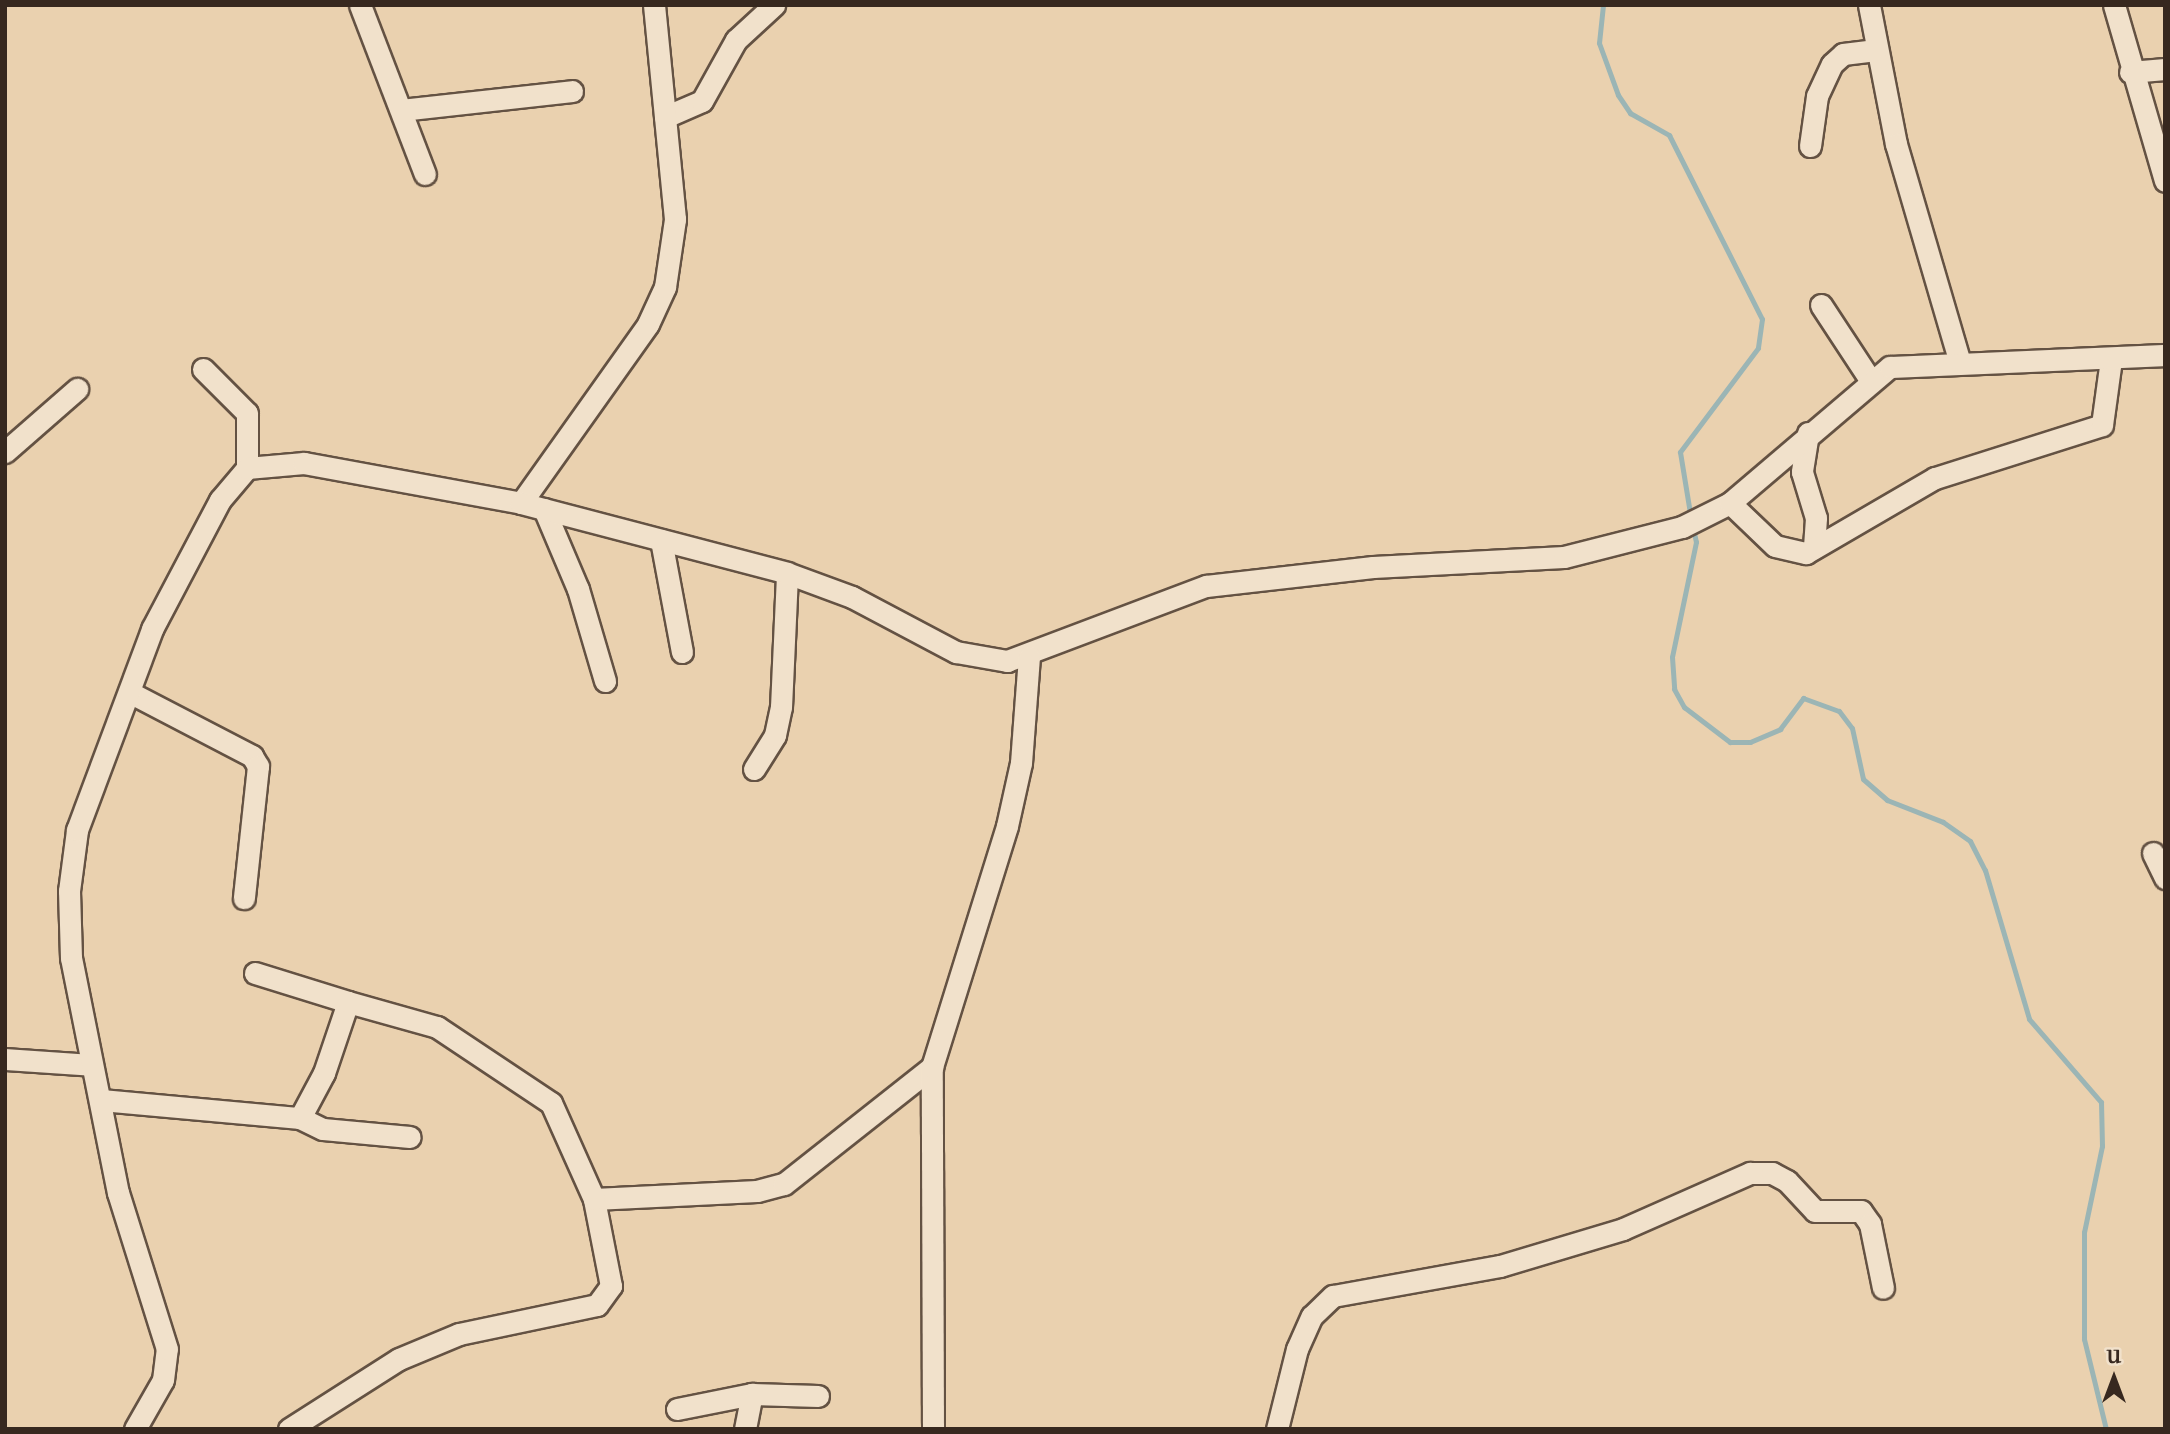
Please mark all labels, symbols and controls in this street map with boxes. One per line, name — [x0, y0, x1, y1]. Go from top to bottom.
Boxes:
north arrow — [2079, 1343, 2149, 1413]
text: U — [2107, 1346, 2121, 1368]

